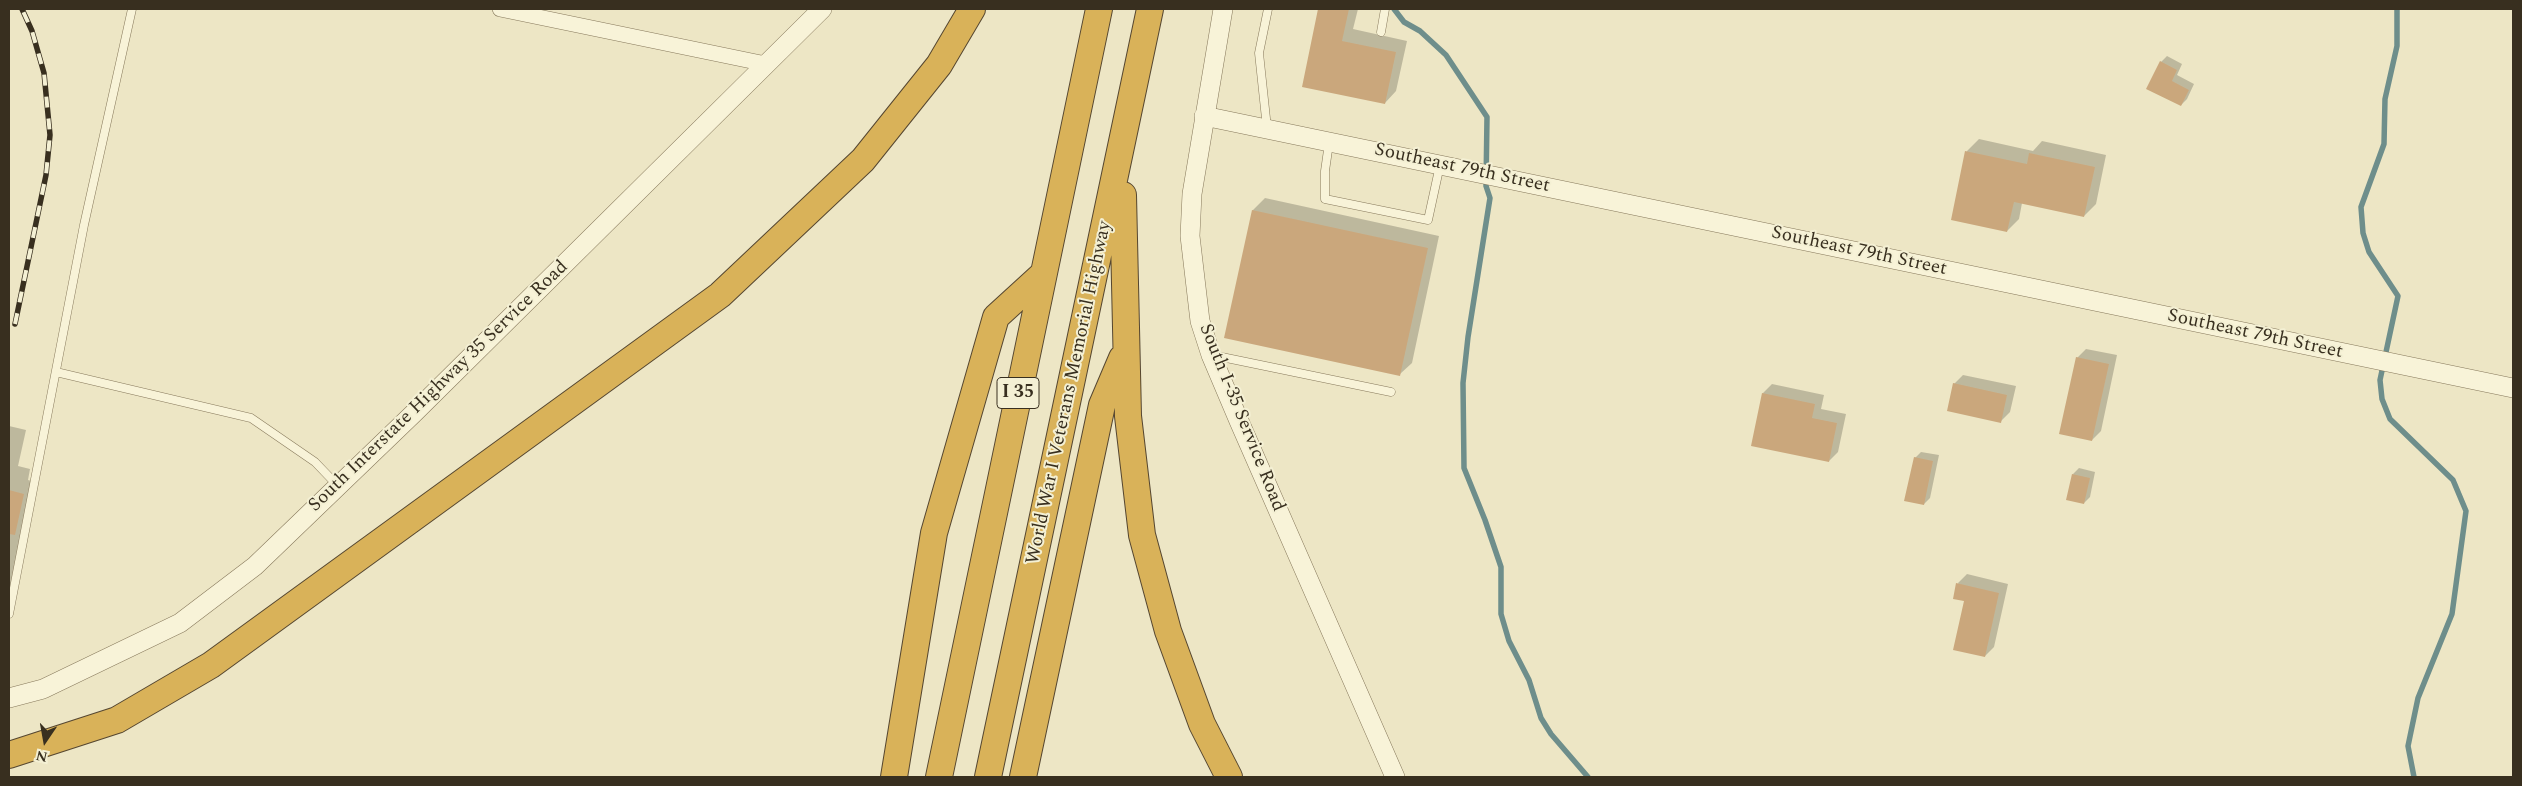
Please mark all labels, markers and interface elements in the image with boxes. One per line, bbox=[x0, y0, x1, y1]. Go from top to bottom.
street label: Southeast 79th Street bbox=[1372, 139, 1552, 199]
street label: World War I Veterans Memorial Highway bbox=[1022, 219, 1118, 567]
street label: Southeast 79th Street bbox=[1769, 222, 1949, 282]
street label: South Interstate Highway 35 Service Road bbox=[304, 256, 574, 518]
street label: Southeast 79th Street bbox=[2165, 305, 2345, 365]
street label: South I-35 Service Road bbox=[1193, 321, 1289, 515]
road number: I 35 bbox=[997, 378, 1039, 408]
north arrow bbox=[20, 716, 70, 766]
text: N bbox=[34, 745, 50, 768]

